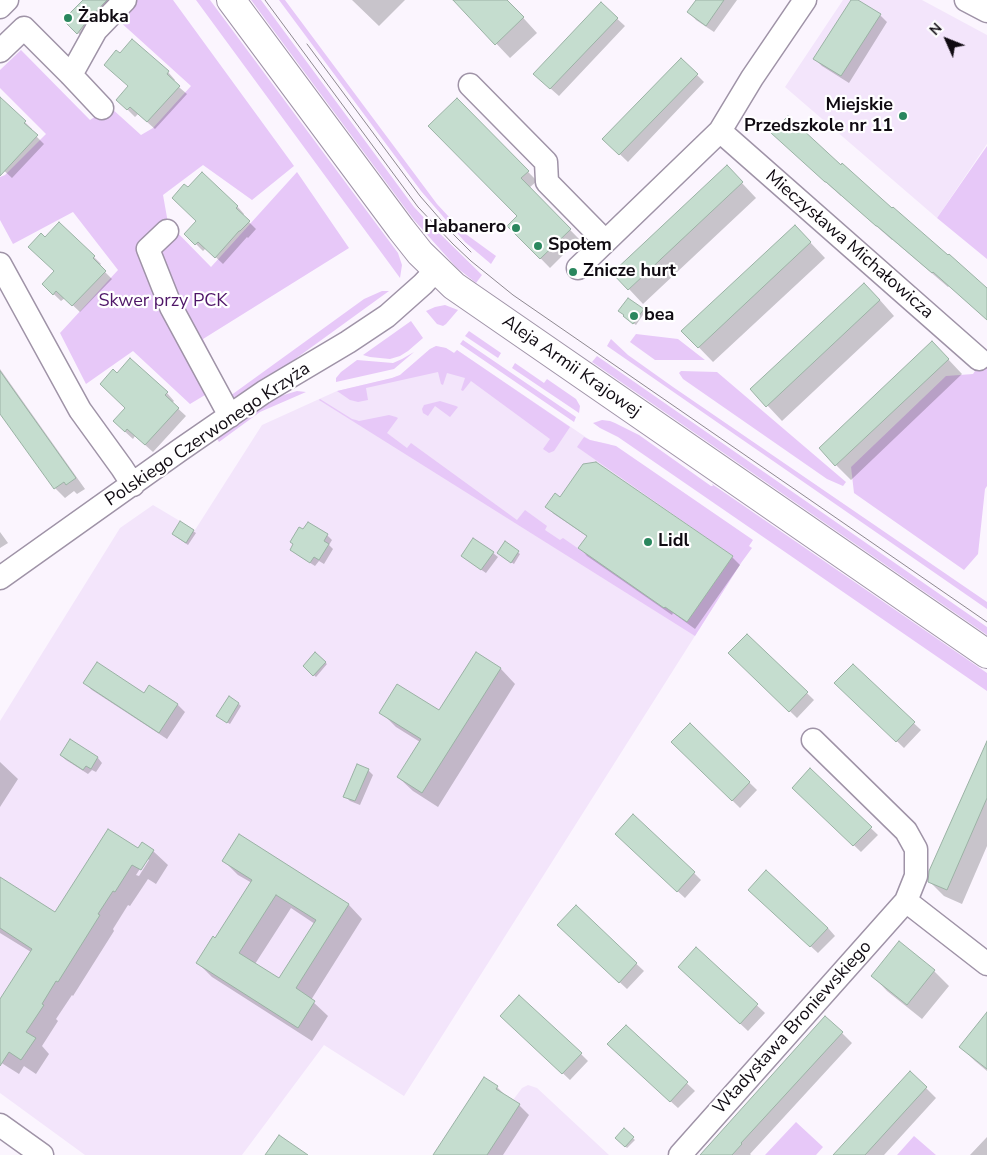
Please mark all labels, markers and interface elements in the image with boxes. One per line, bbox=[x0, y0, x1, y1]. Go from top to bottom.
place label: Żabka bbox=[78, 7, 129, 29]
marker: Żabka bbox=[62, 12, 74, 24]
north arrow bbox=[922, 15, 972, 65]
text: N bbox=[925, 19, 946, 40]
place label: Miejskie Przedszkole nr 11 bbox=[744, 95, 893, 138]
marker: Miejskie Przedszkole nr 11 bbox=[897, 110, 909, 122]
street label: Mieczysława Michałowicza bbox=[761, 166, 937, 324]
place label: Habanero bbox=[424, 217, 506, 239]
marker: Habanero bbox=[510, 222, 522, 234]
place label: Społem bbox=[548, 235, 612, 257]
marker: Społem bbox=[532, 240, 544, 252]
place label: Znicze hurt bbox=[583, 261, 676, 283]
marker: Znicze hurt bbox=[567, 266, 579, 278]
park label: Skwer przy PCK bbox=[98, 291, 228, 313]
place label: bea bbox=[644, 305, 674, 327]
marker: bea bbox=[628, 310, 640, 322]
street label: Aleja Armii Krajowej bbox=[497, 311, 645, 423]
street label: Polskiego Czerwonego Krzyża bbox=[102, 358, 314, 512]
place label: Lidl bbox=[658, 531, 689, 553]
marker: Lidl bbox=[642, 536, 654, 548]
street label: Władysława Broniewskiego bbox=[709, 937, 877, 1119]

